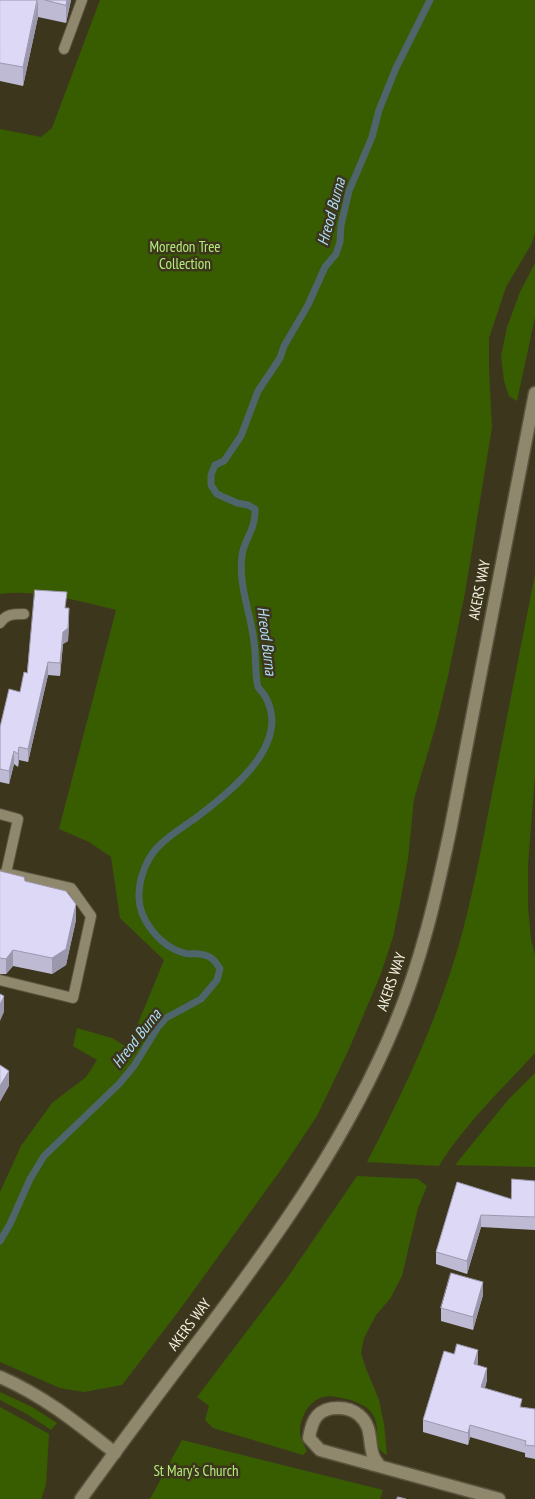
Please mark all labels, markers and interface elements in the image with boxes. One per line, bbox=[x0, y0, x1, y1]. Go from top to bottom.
water label: Hreod Burna bbox=[314, 176, 350, 248]
park label: Moredon Tree Collection bbox=[150, 239, 220, 274]
street label: AKERS WAY bbox=[465, 559, 495, 621]
water label: Hreod Burna bbox=[252, 606, 280, 676]
street label: AKERS WAY bbox=[374, 950, 410, 1014]
water label: Hreod Burna bbox=[108, 1006, 166, 1072]
street label: AKERS WAY bbox=[165, 1295, 215, 1355]
park label: St Mary's Church bbox=[153, 1463, 239, 1481]

